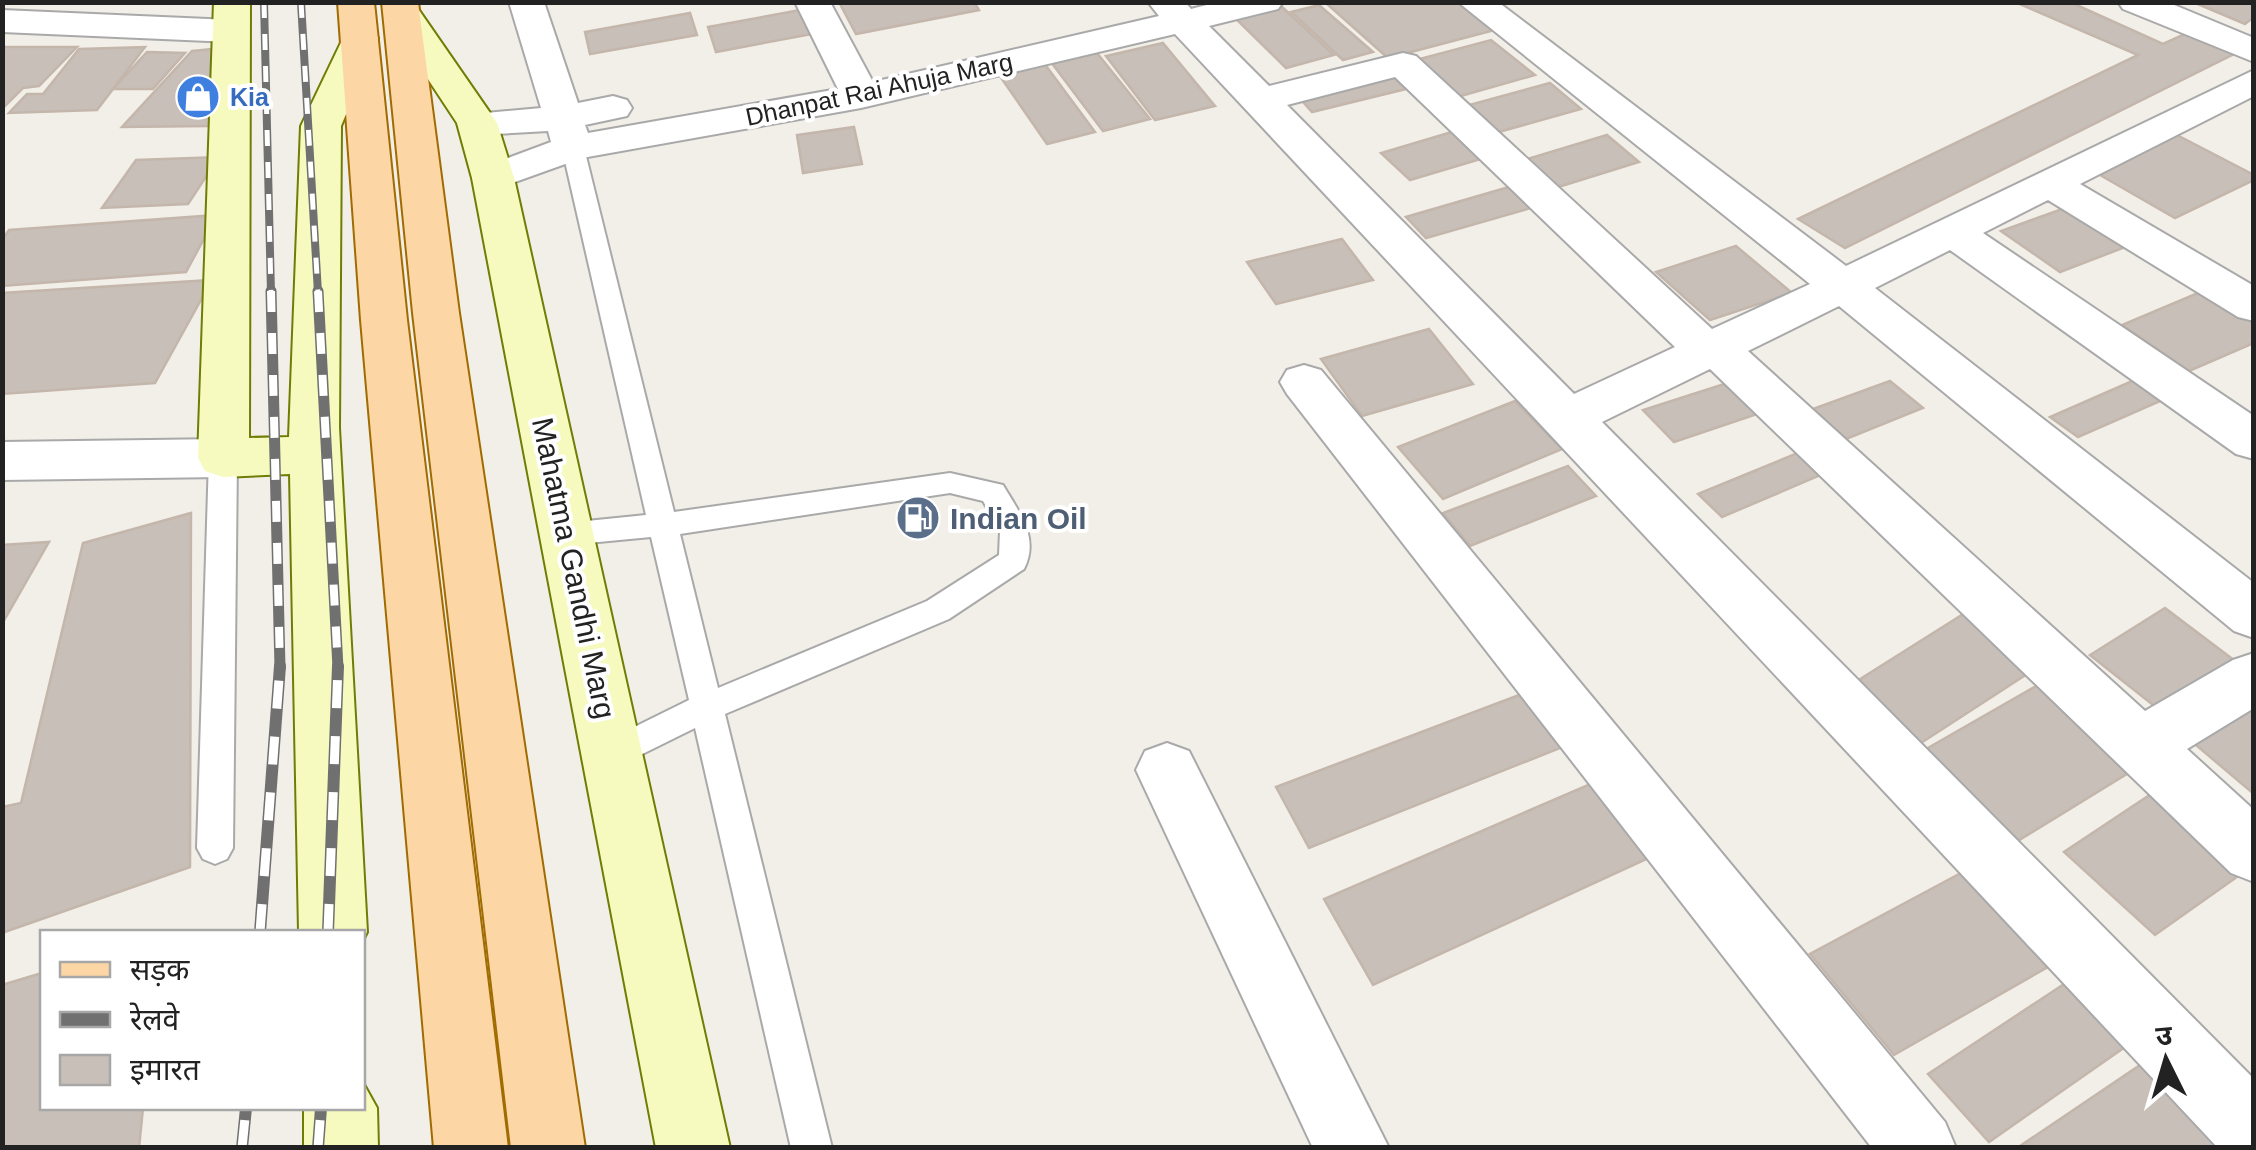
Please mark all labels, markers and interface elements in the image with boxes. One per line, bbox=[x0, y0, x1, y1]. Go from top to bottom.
street label: Dhanpat Rai Ahuja Marg bbox=[743, 47, 1015, 131]
shop icon: Kia bbox=[175, 74, 221, 120]
place label: Kia bbox=[230, 83, 270, 111]
street label: Mahatma Gandhi Marg bbox=[526, 415, 622, 721]
fuel station icon: Indian Oil bbox=[895, 495, 941, 541]
place label: Indian Oil bbox=[950, 502, 1087, 535]
legend bbox=[40, 930, 365, 1110]
text: सड़क bbox=[130, 953, 190, 987]
text: रेलवे bbox=[129, 1002, 181, 1036]
north arrow bbox=[2116, 1010, 2216, 1110]
text: उ bbox=[2154, 1019, 2174, 1052]
text: इमारत bbox=[130, 1053, 201, 1086]

